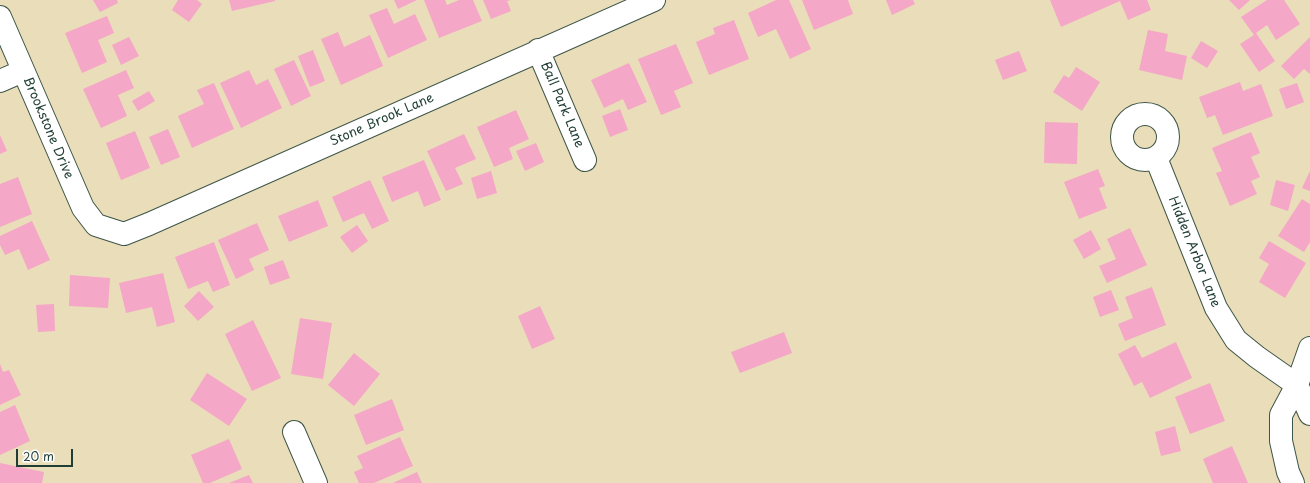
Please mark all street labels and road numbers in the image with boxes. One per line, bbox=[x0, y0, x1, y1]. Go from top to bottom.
street label: Ball Park Lane bbox=[537, 60, 587, 150]
street label: Brookstone Drive bbox=[19, 75, 77, 181]
street label: Stone Brook Lane bbox=[328, 90, 436, 150]
street label: Hidden Arbor Lane bbox=[1165, 194, 1223, 310]

